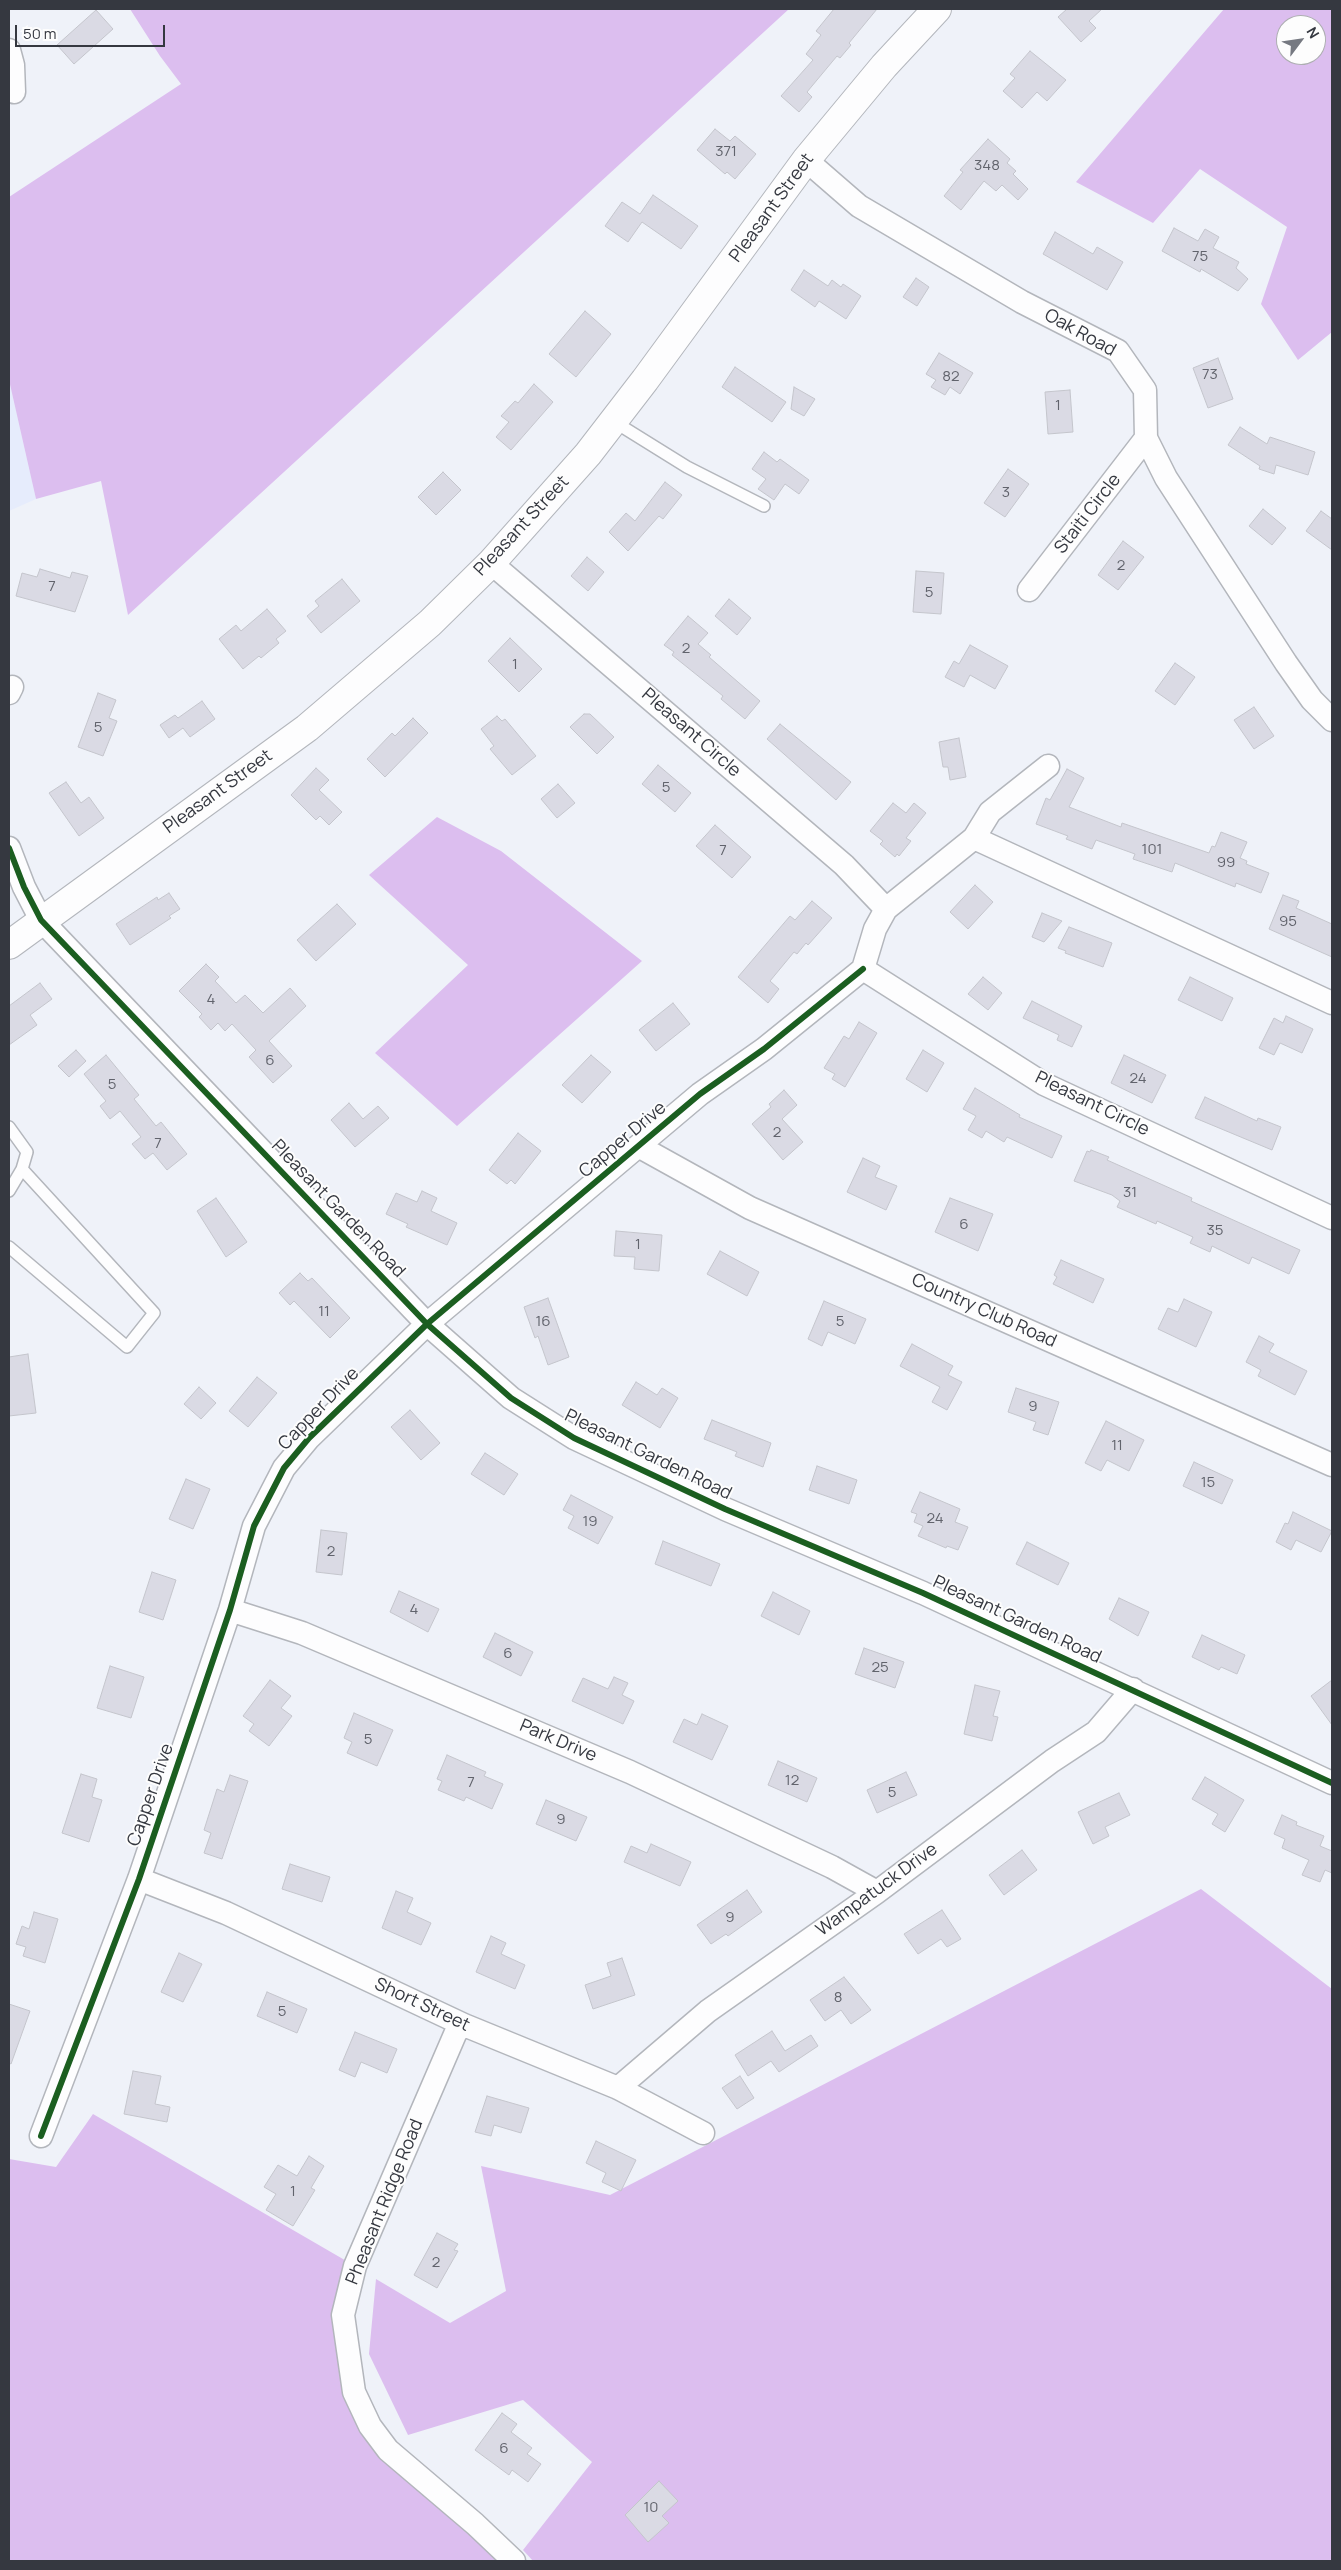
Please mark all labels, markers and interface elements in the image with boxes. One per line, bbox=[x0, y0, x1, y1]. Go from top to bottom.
scale bar bbox=[18, 15, 168, 47]
north arrow bbox=[1276, 15, 1326, 65]
text: 50 m bbox=[23, 23, 57, 44]
text: N bbox=[1303, 23, 1324, 42]
house number: 371 bbox=[715, 143, 737, 161]
street label: Pleasant Street bbox=[725, 149, 819, 267]
house number: 348 bbox=[974, 157, 1000, 175]
house number: 75 bbox=[1192, 248, 1208, 266]
street label: Oak Road bbox=[1041, 305, 1119, 361]
house number: 73 bbox=[1202, 366, 1218, 384]
house number: 82 bbox=[942, 368, 960, 386]
house number: 1 bbox=[1055, 397, 1061, 415]
street label: Staiti Circle bbox=[1050, 470, 1126, 558]
street label: Pleasant Street bbox=[470, 471, 574, 581]
house number: 3 bbox=[1002, 484, 1010, 502]
house number: 2 bbox=[1117, 557, 1125, 575]
house number: 7 bbox=[48, 578, 56, 596]
house number: 5 bbox=[925, 584, 933, 602]
house number: 2 bbox=[682, 640, 690, 658]
house number: 1 bbox=[512, 656, 518, 674]
street label: Pleasant Circle bbox=[637, 684, 745, 782]
house number: 5 bbox=[94, 719, 102, 737]
street label: Pleasant Street bbox=[159, 745, 277, 839]
house number: 5 bbox=[662, 779, 670, 797]
house number: 101 bbox=[1142, 841, 1162, 859]
house number: 7 bbox=[719, 842, 727, 860]
house number: 99 bbox=[1217, 854, 1235, 872]
house number: 95 bbox=[1279, 913, 1297, 931]
house number: 4 bbox=[207, 991, 215, 1009]
house number: 6 bbox=[265, 1052, 275, 1070]
street label: Pleasant Circle bbox=[1031, 1067, 1153, 1141]
house number: 24 bbox=[1129, 1070, 1147, 1088]
house number: 5 bbox=[108, 1076, 116, 1094]
street label: Capper Drive bbox=[575, 1097, 671, 1183]
house number: 2 bbox=[773, 1124, 781, 1142]
house number: 7 bbox=[154, 1135, 162, 1153]
street label: Pleasant Garden Road bbox=[267, 1136, 409, 1282]
house number: 31 bbox=[1123, 1184, 1137, 1202]
house number: 6 bbox=[959, 1216, 969, 1234]
house number: 35 bbox=[1207, 1222, 1223, 1240]
house number: 1 bbox=[635, 1236, 641, 1254]
street label: Country Club Road bbox=[908, 1269, 1060, 1353]
house number: 11 bbox=[318, 1303, 330, 1321]
house number: 16 bbox=[535, 1313, 551, 1331]
house number: 5 bbox=[836, 1313, 844, 1331]
street label: Capper Drive bbox=[274, 1363, 364, 1455]
house number: 9 bbox=[1028, 1398, 1038, 1416]
street label: Pleasant Garden Road bbox=[561, 1405, 735, 1505]
house number: 11 bbox=[1111, 1437, 1123, 1455]
house number: 15 bbox=[1201, 1474, 1215, 1492]
house number: 24 bbox=[926, 1510, 944, 1528]
house number: 19 bbox=[582, 1513, 598, 1531]
house number: 2 bbox=[327, 1543, 335, 1561]
street label: Pleasant Garden Road bbox=[929, 1571, 1105, 1669]
house number: 4 bbox=[410, 1601, 418, 1619]
house number: 6 bbox=[503, 1645, 513, 1663]
house number: 25 bbox=[871, 1659, 889, 1677]
street label: Park Drive bbox=[516, 1715, 600, 1767]
house number: 5 bbox=[364, 1731, 372, 1749]
street label: Capper Drive bbox=[123, 1741, 179, 1849]
house number: 12 bbox=[785, 1772, 799, 1790]
house number: 7 bbox=[467, 1774, 475, 1792]
house number: 5 bbox=[888, 1784, 896, 1802]
house number: 9 bbox=[556, 1811, 566, 1829]
street label: Wampatuck Drive bbox=[812, 1839, 942, 1941]
house number: 9 bbox=[725, 1909, 735, 1927]
street label: Short Street bbox=[371, 1974, 473, 2036]
house number: 8 bbox=[834, 1989, 842, 2007]
house number: 5 bbox=[278, 2003, 286, 2021]
street label: Pheasant Ridge Road bbox=[342, 2116, 428, 2288]
house number: 1 bbox=[290, 2183, 296, 2201]
house number: 2 bbox=[432, 2254, 440, 2272]
house number: 6 bbox=[499, 2440, 509, 2458]
house number: 10 bbox=[644, 2499, 658, 2517]

